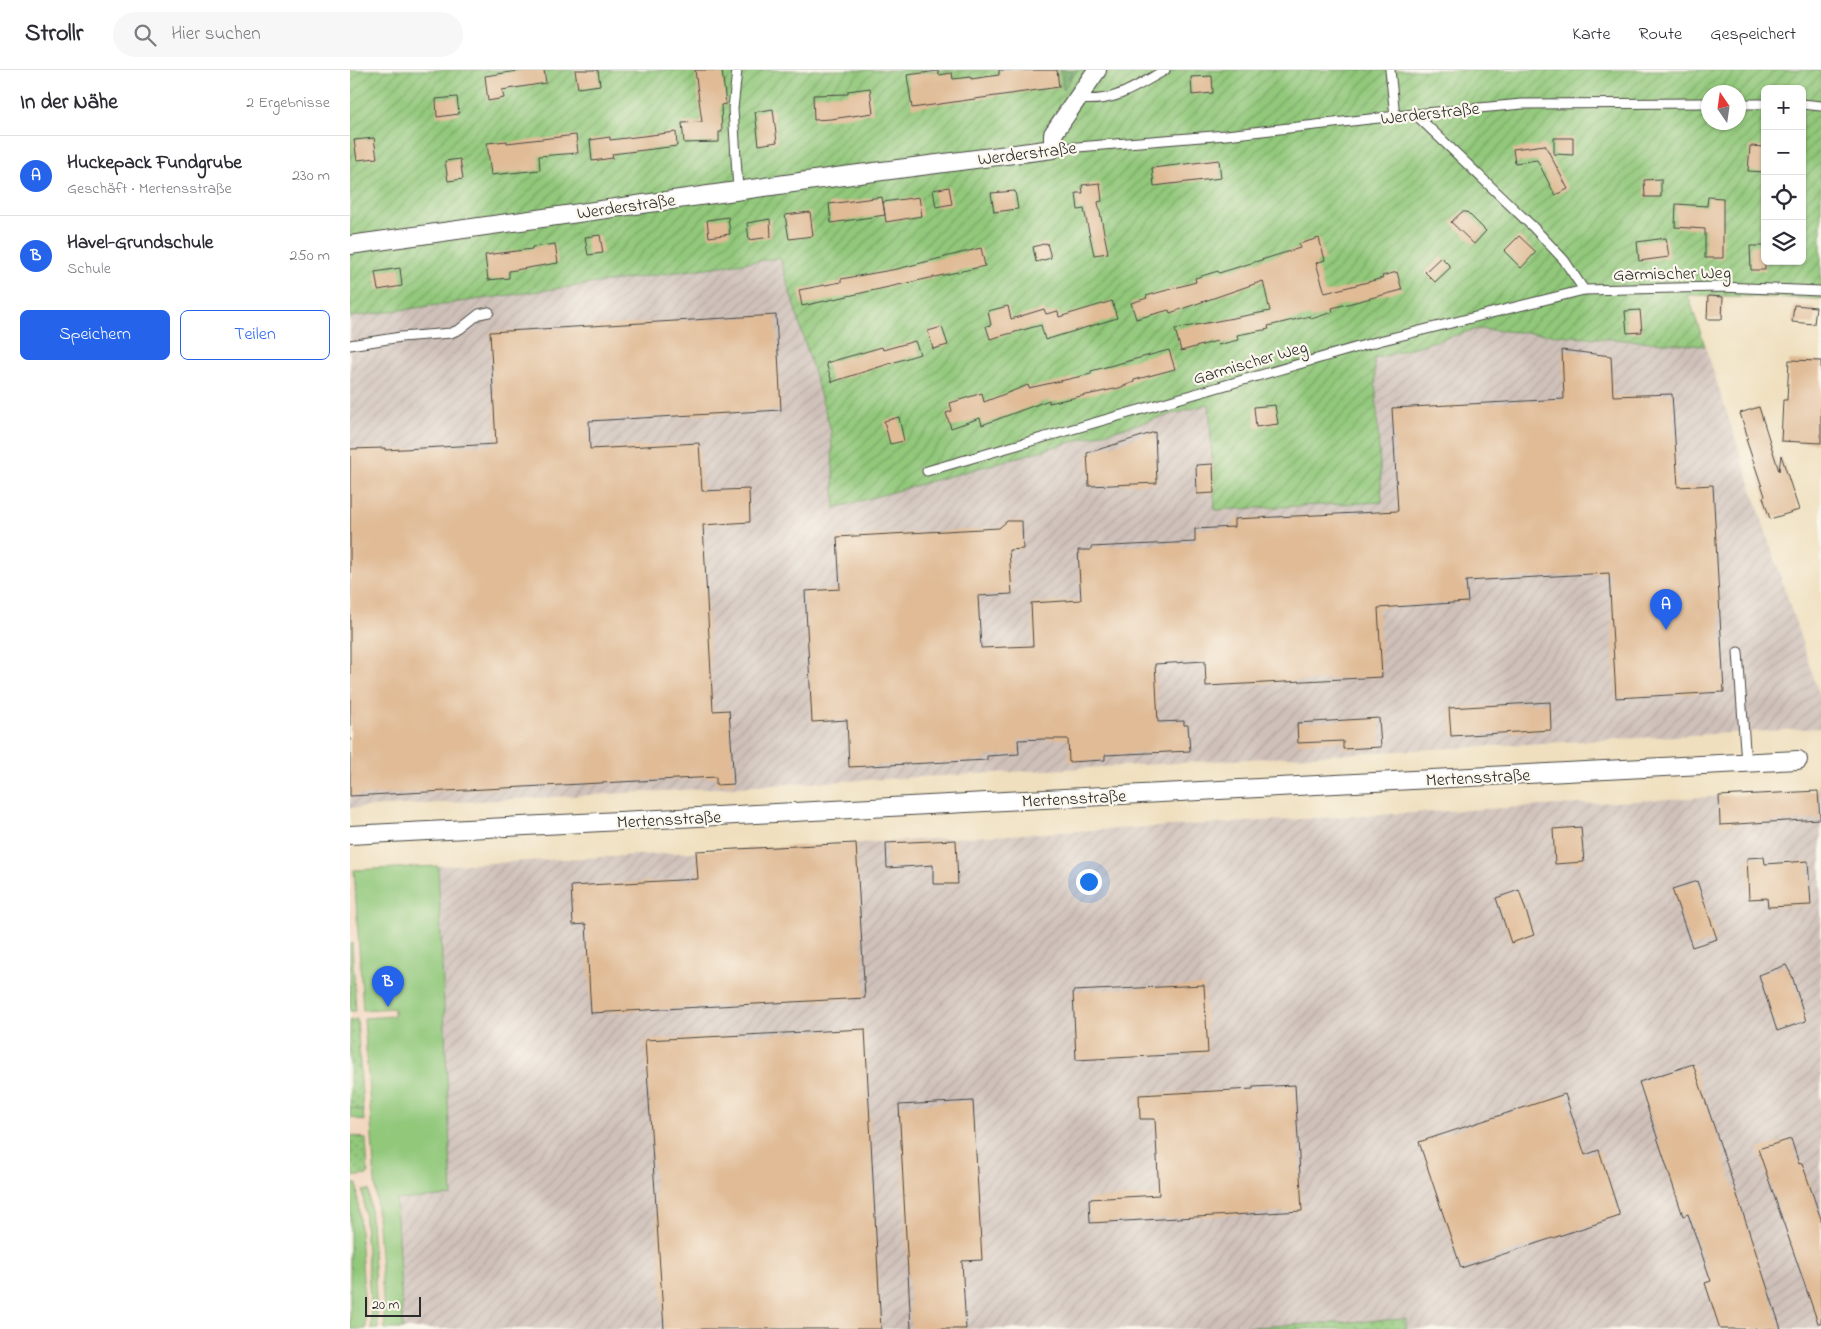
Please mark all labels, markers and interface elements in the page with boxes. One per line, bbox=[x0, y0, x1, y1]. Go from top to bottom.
search box bbox=[113, 12, 463, 57]
text: Strollr bbox=[25, 17, 83, 52]
icon: search bbox=[131, 21, 159, 49]
text: Hier suchen bbox=[171, 21, 261, 48]
text: Karte bbox=[1572, 22, 1610, 48]
text: Route bbox=[1638, 22, 1682, 48]
text: Gespeichert bbox=[1710, 22, 1796, 48]
north arrow bbox=[1701, 85, 1746, 130]
map controls bbox=[1761, 85, 1806, 265]
button: + bbox=[1761, 85, 1806, 130]
text: In der Nähe bbox=[20, 88, 118, 118]
text: 2 Ergebnisse bbox=[246, 91, 330, 115]
street label: Werderstraße bbox=[1379, 97, 1482, 133]
button: − bbox=[1761, 130, 1806, 175]
street label: Werderstraße bbox=[976, 136, 1079, 174]
text: Huckepack Fundgrube bbox=[67, 150, 242, 177]
text: A bbox=[31, 164, 41, 188]
text: 230 m bbox=[292, 164, 330, 188]
button: locate bbox=[1761, 175, 1806, 220]
text: Geschäft · Mertensstraße bbox=[67, 177, 232, 201]
street label: Werderstraße bbox=[575, 188, 678, 228]
button: layers bbox=[1761, 220, 1806, 265]
text: Havel-Grundschule bbox=[67, 230, 213, 257]
text: B bbox=[31, 244, 41, 268]
text: 250 m bbox=[290, 244, 330, 268]
text: Schule bbox=[67, 257, 111, 281]
street label: Garmischer Weg bbox=[1613, 261, 1731, 290]
button: Speichern bbox=[20, 310, 170, 360]
button: Teilen bbox=[180, 310, 330, 360]
street label: Garmischer Weg bbox=[1190, 335, 1311, 394]
pin: A bbox=[1650, 589, 1682, 630]
street label: Mertensstraße bbox=[1425, 763, 1532, 795]
street label: Mertensstraße bbox=[1021, 784, 1128, 816]
street label: Mertensstraße bbox=[616, 805, 723, 837]
your location bbox=[1076, 869, 1102, 895]
pin: B bbox=[372, 966, 404, 1007]
scale bar bbox=[365, 1294, 421, 1317]
text: 20 m bbox=[372, 1295, 399, 1316]

